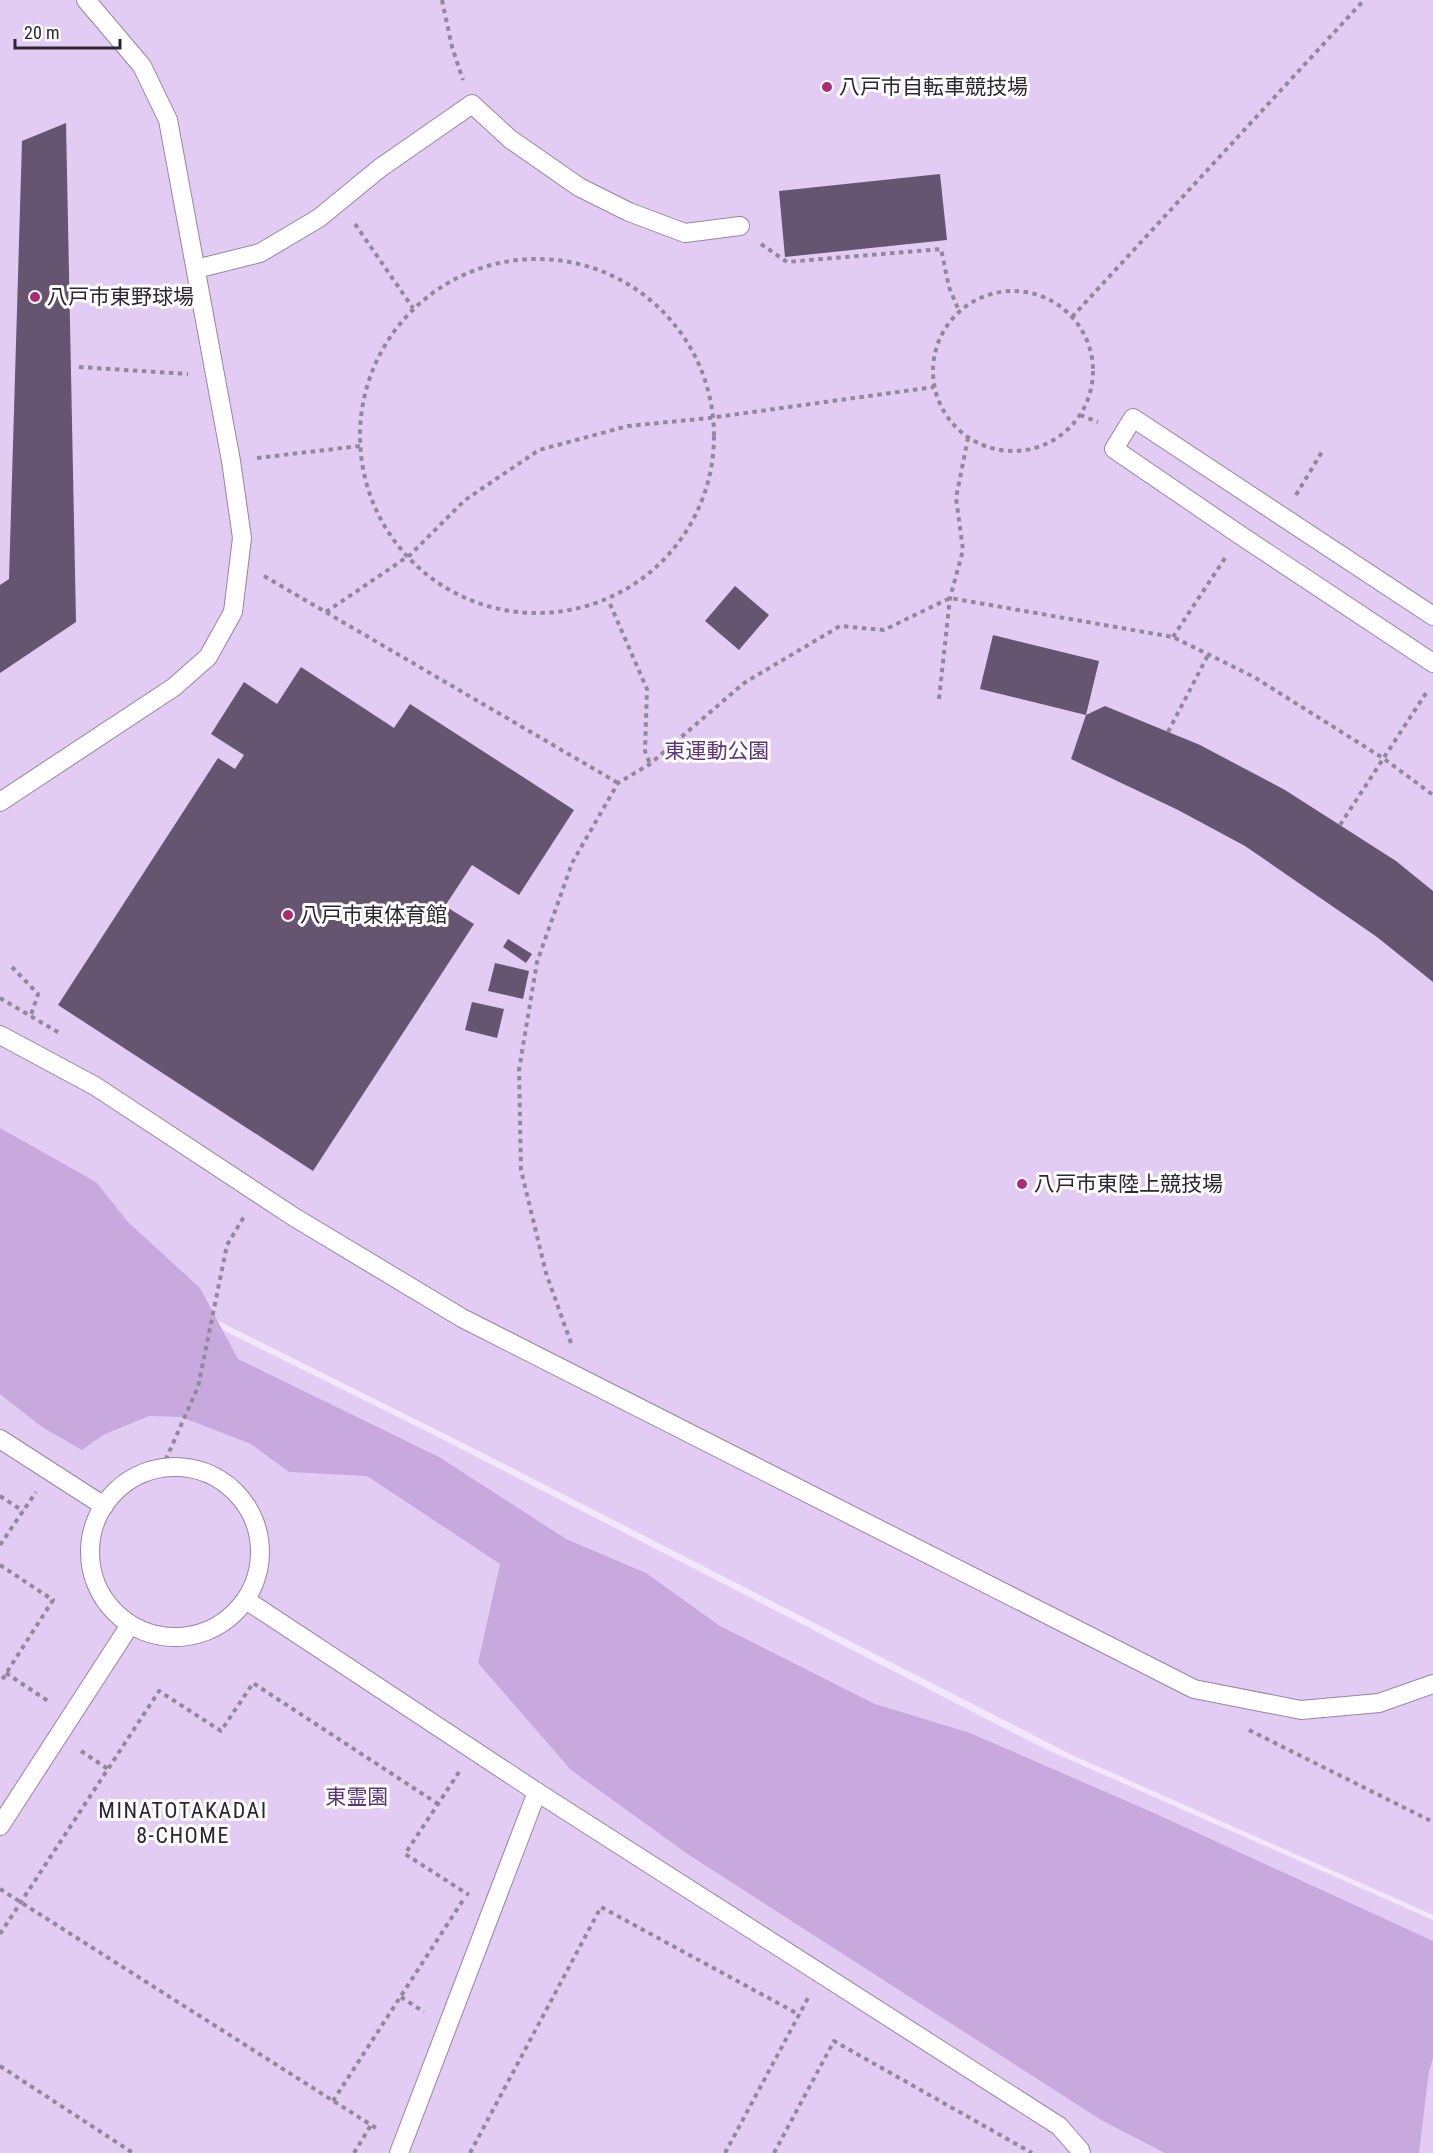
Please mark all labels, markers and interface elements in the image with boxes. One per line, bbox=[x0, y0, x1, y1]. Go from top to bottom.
scale bar bbox=[15, 12, 120, 50]
text: 20 m bbox=[24, 22, 59, 43]
place label: 八戸市自転車競技場 bbox=[839, 75, 1028, 99]
marker: 八戸市自転車競技場 bbox=[820, 80, 834, 94]
place label: 八戸市東野球場 bbox=[47, 285, 194, 309]
marker: 八戸市東野球場 bbox=[28, 290, 42, 304]
park label: 東運動公園 bbox=[665, 739, 770, 763]
place label: 八戸市東体育館 bbox=[300, 903, 447, 927]
marker: 八戸市東体育館 bbox=[281, 908, 295, 922]
place label: 八戸市東陸上競技場 bbox=[1034, 1172, 1223, 1196]
marker: 八戸市東陸上競技場 bbox=[1015, 1177, 1029, 1191]
park label: 東霊園 bbox=[326, 1785, 389, 1809]
district label: MINATOTAKADAI 8-CHOME bbox=[98, 1798, 268, 1848]

